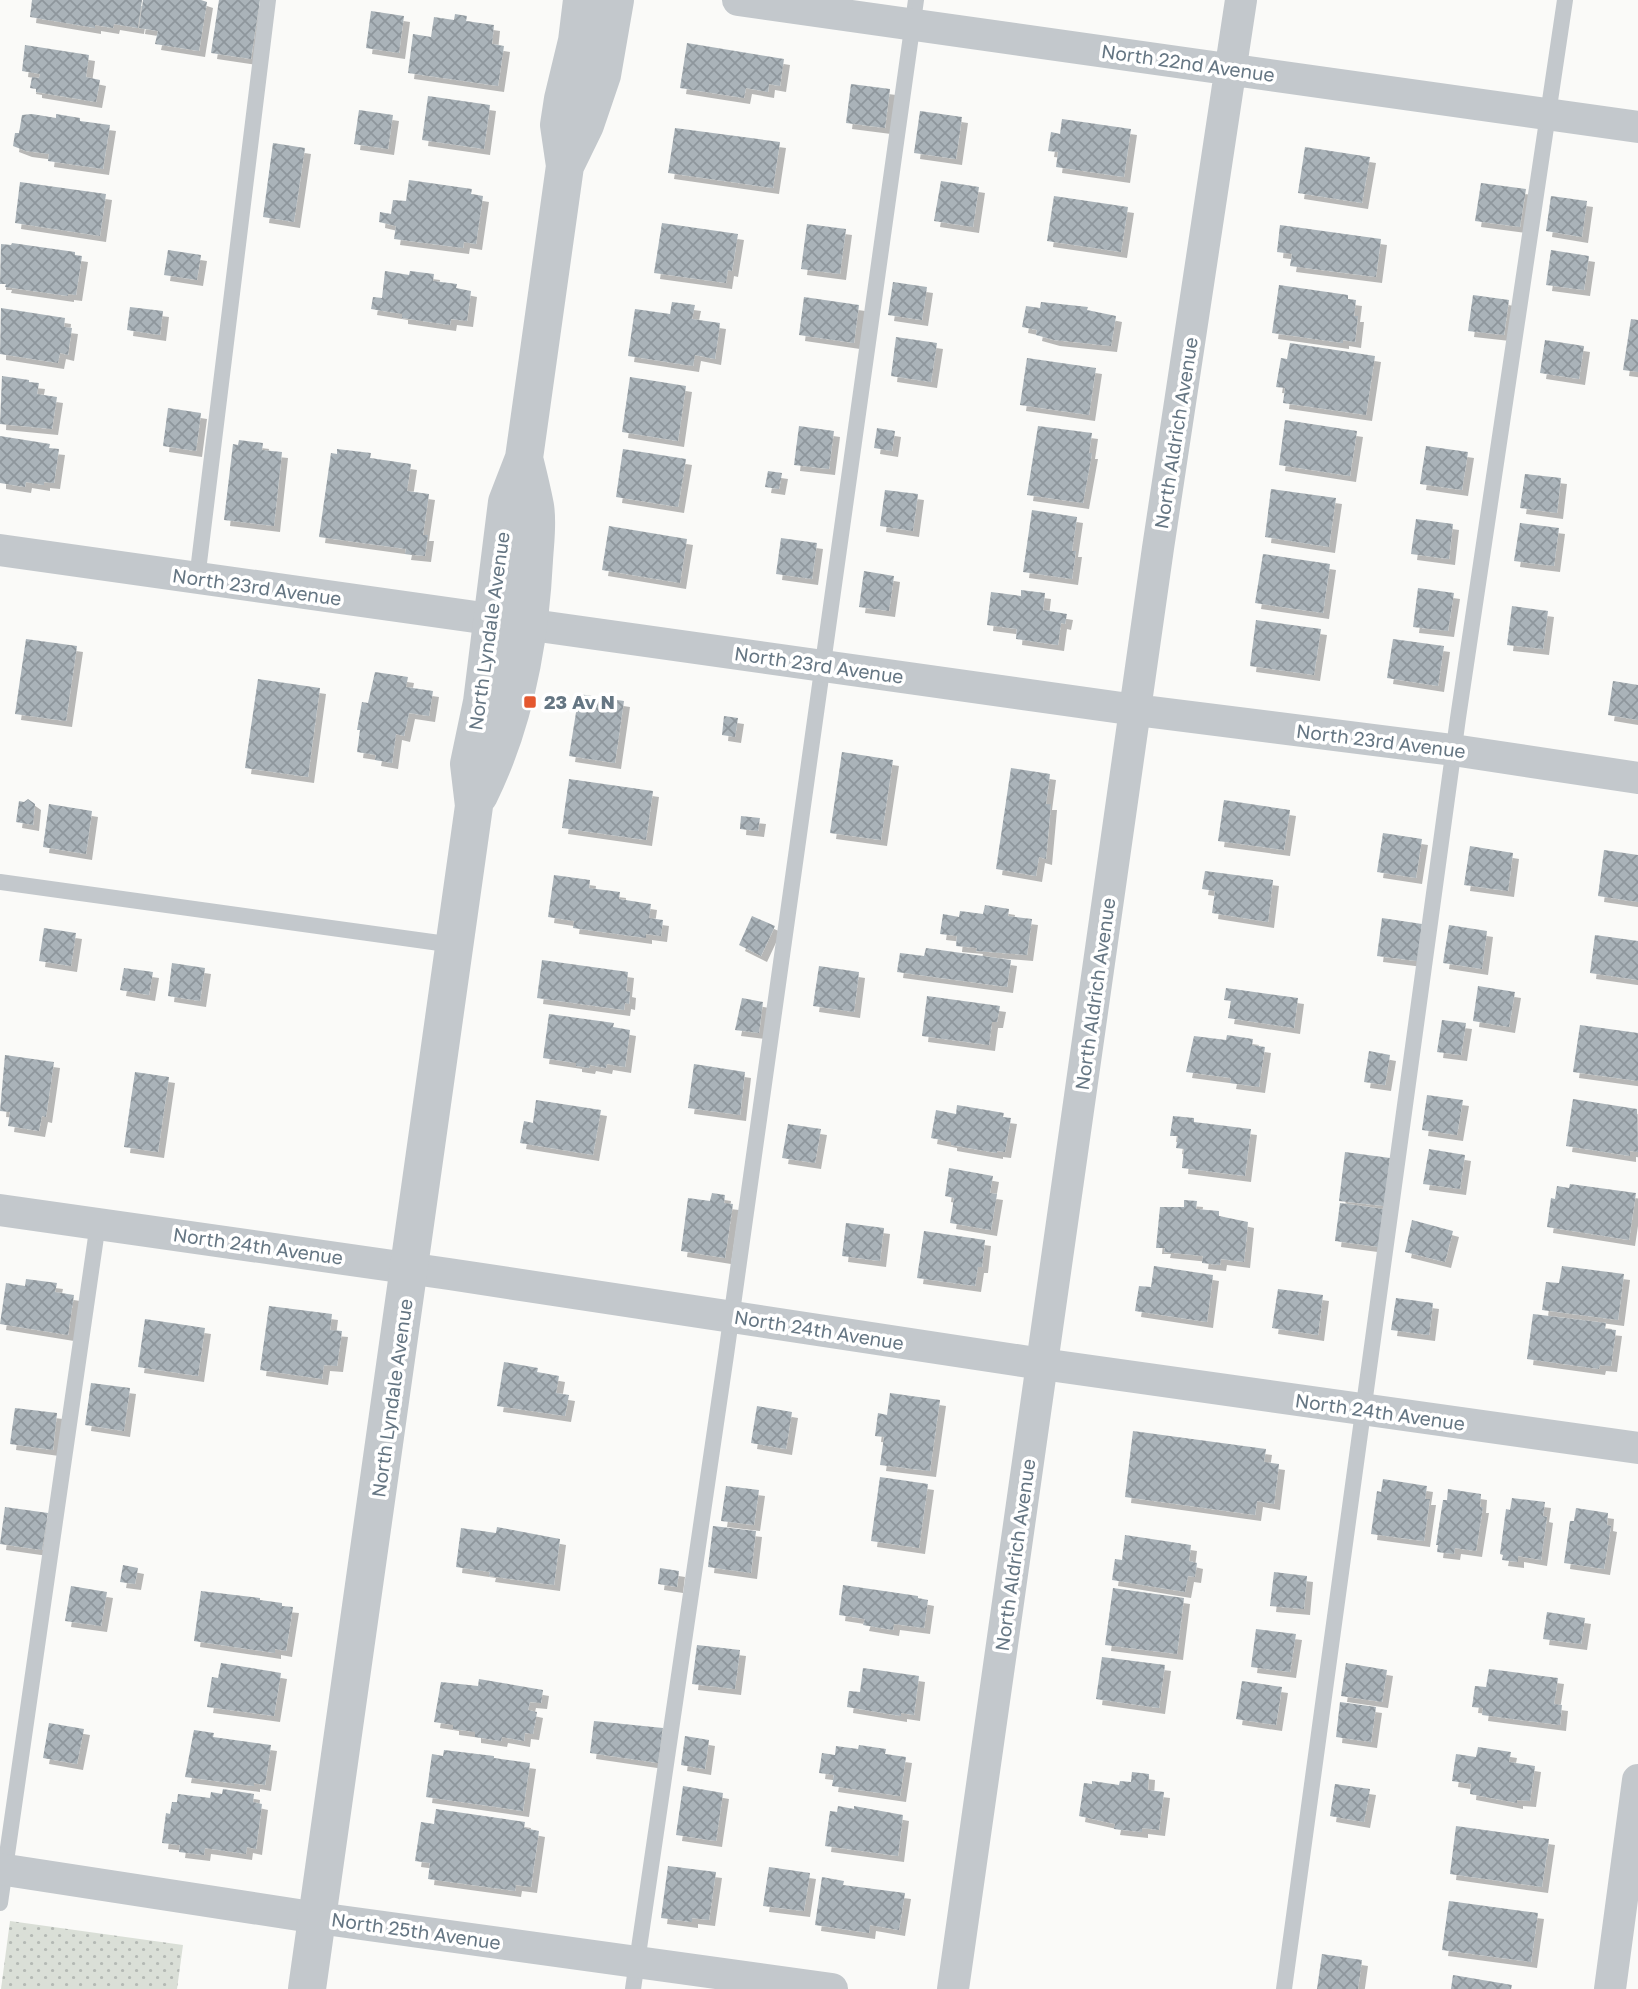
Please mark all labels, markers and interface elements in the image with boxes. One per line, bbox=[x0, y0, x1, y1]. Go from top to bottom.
street label: North 22nd Avenue bbox=[1100, 39, 1276, 86]
street label: North Aldrich Avenue bbox=[1149, 335, 1202, 531]
street label: North Lyndale Avenue bbox=[463, 530, 514, 732]
street label: North 23rd Avenue bbox=[171, 563, 343, 610]
street label: North 23rd Avenue bbox=[733, 641, 905, 688]
place label: 23 Av N bbox=[544, 690, 615, 713]
marker: 23 Av N bbox=[522, 694, 538, 710]
street label: North 23rd Avenue bbox=[1295, 719, 1467, 762]
street label: North Aldrich Avenue bbox=[1070, 896, 1119, 1092]
street label: North 24th Avenue bbox=[172, 1222, 345, 1269]
street label: North Lyndale Avenue bbox=[366, 1297, 417, 1499]
street label: North 24th Avenue bbox=[733, 1305, 906, 1354]
street label: North 24th Avenue bbox=[1294, 1388, 1467, 1435]
street label: North Aldrich Avenue bbox=[990, 1457, 1039, 1653]
street label: North 25th Avenue bbox=[330, 1907, 502, 1954]

